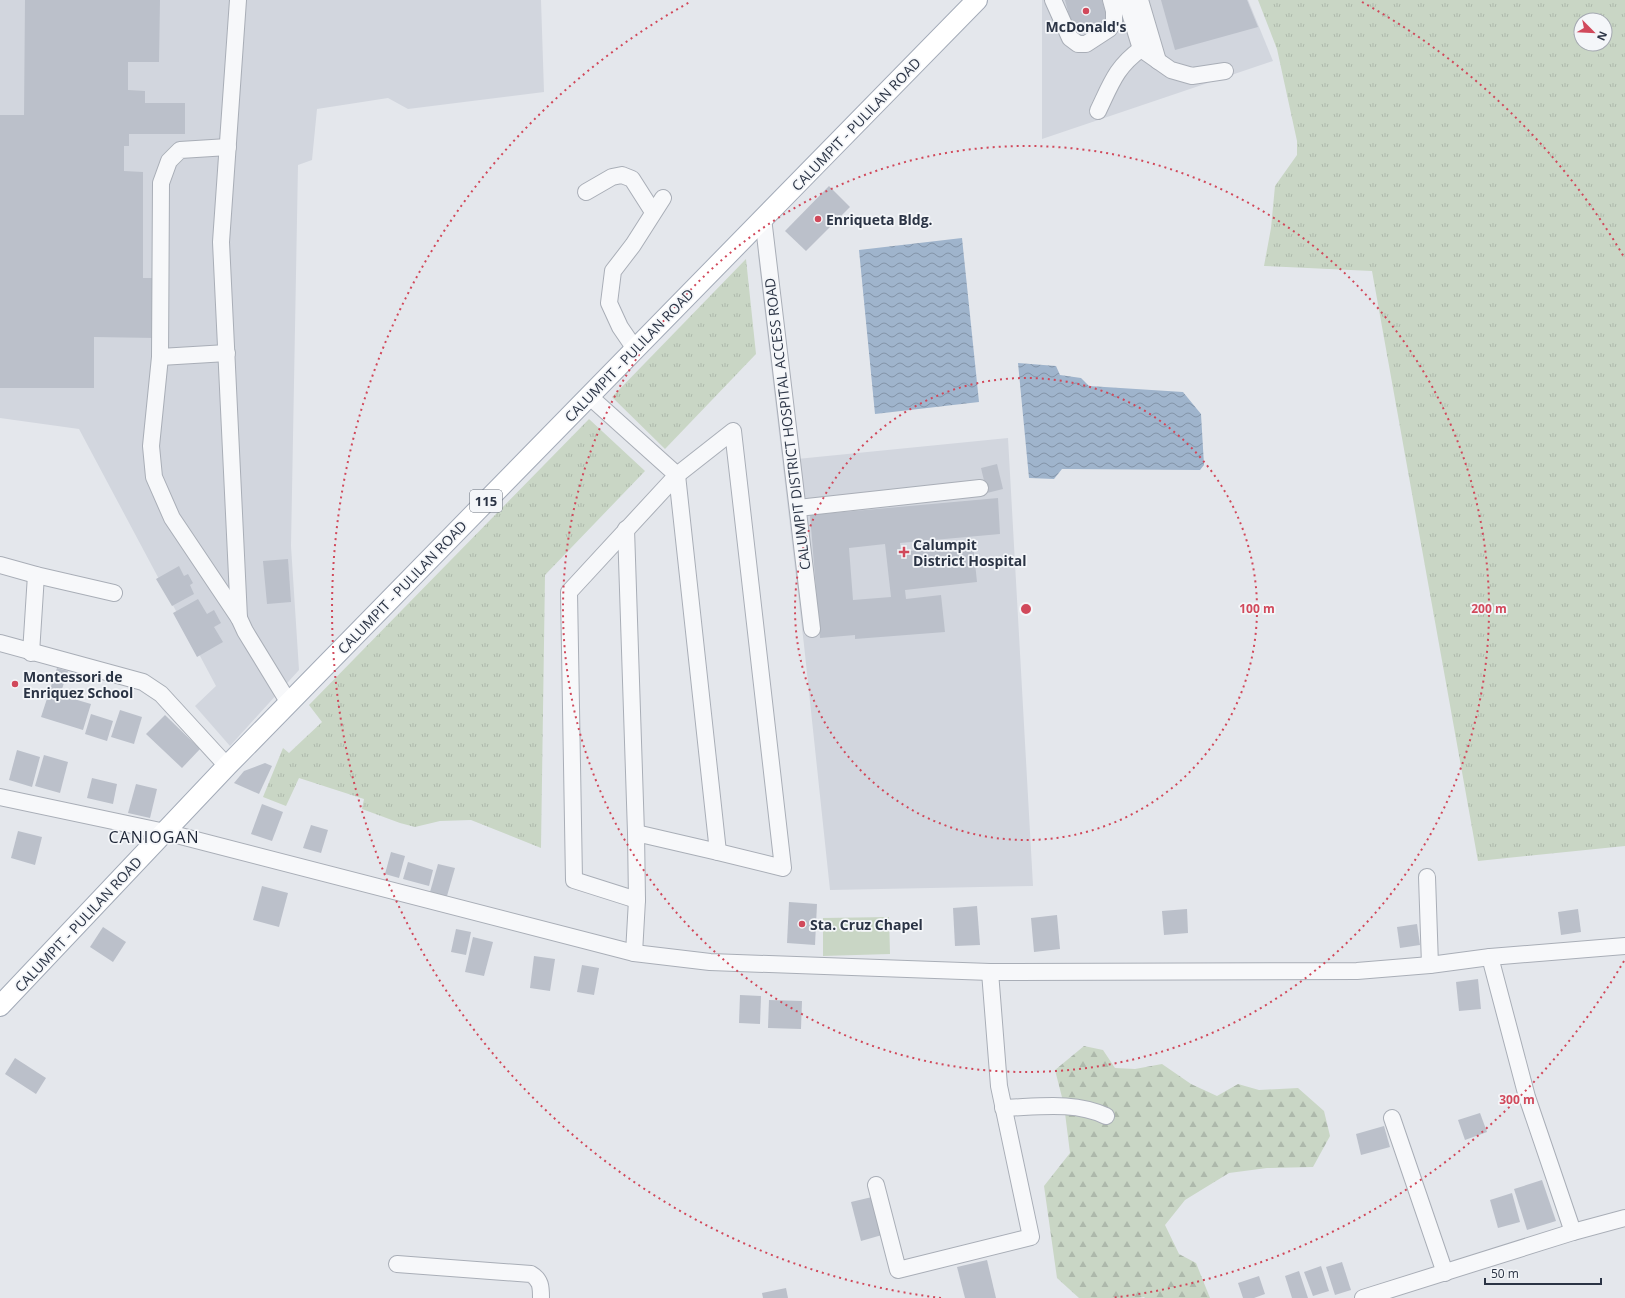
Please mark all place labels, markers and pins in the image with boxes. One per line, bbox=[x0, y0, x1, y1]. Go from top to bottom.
marker: McDonald's bbox=[1081, 6, 1091, 16]
place label: McDonald's bbox=[1046, 17, 1126, 36]
place label: Enriqueta Bldg. bbox=[826, 210, 933, 229]
marker: Enriqueta Bldg. bbox=[813, 214, 823, 224]
place label: Calumpit District Hospital bbox=[913, 535, 1027, 570]
marker: Calumpit District Hospital bbox=[898, 546, 910, 558]
centre of rings bbox=[1019, 602, 1033, 616]
place label: Montessori de Enriquez School bbox=[23, 667, 133, 702]
marker: Montessori de Enriquez School bbox=[10, 679, 20, 689]
place label: Sta. Cruz Chapel bbox=[810, 915, 923, 934]
marker: Sta. Cruz Chapel bbox=[797, 919, 807, 929]

